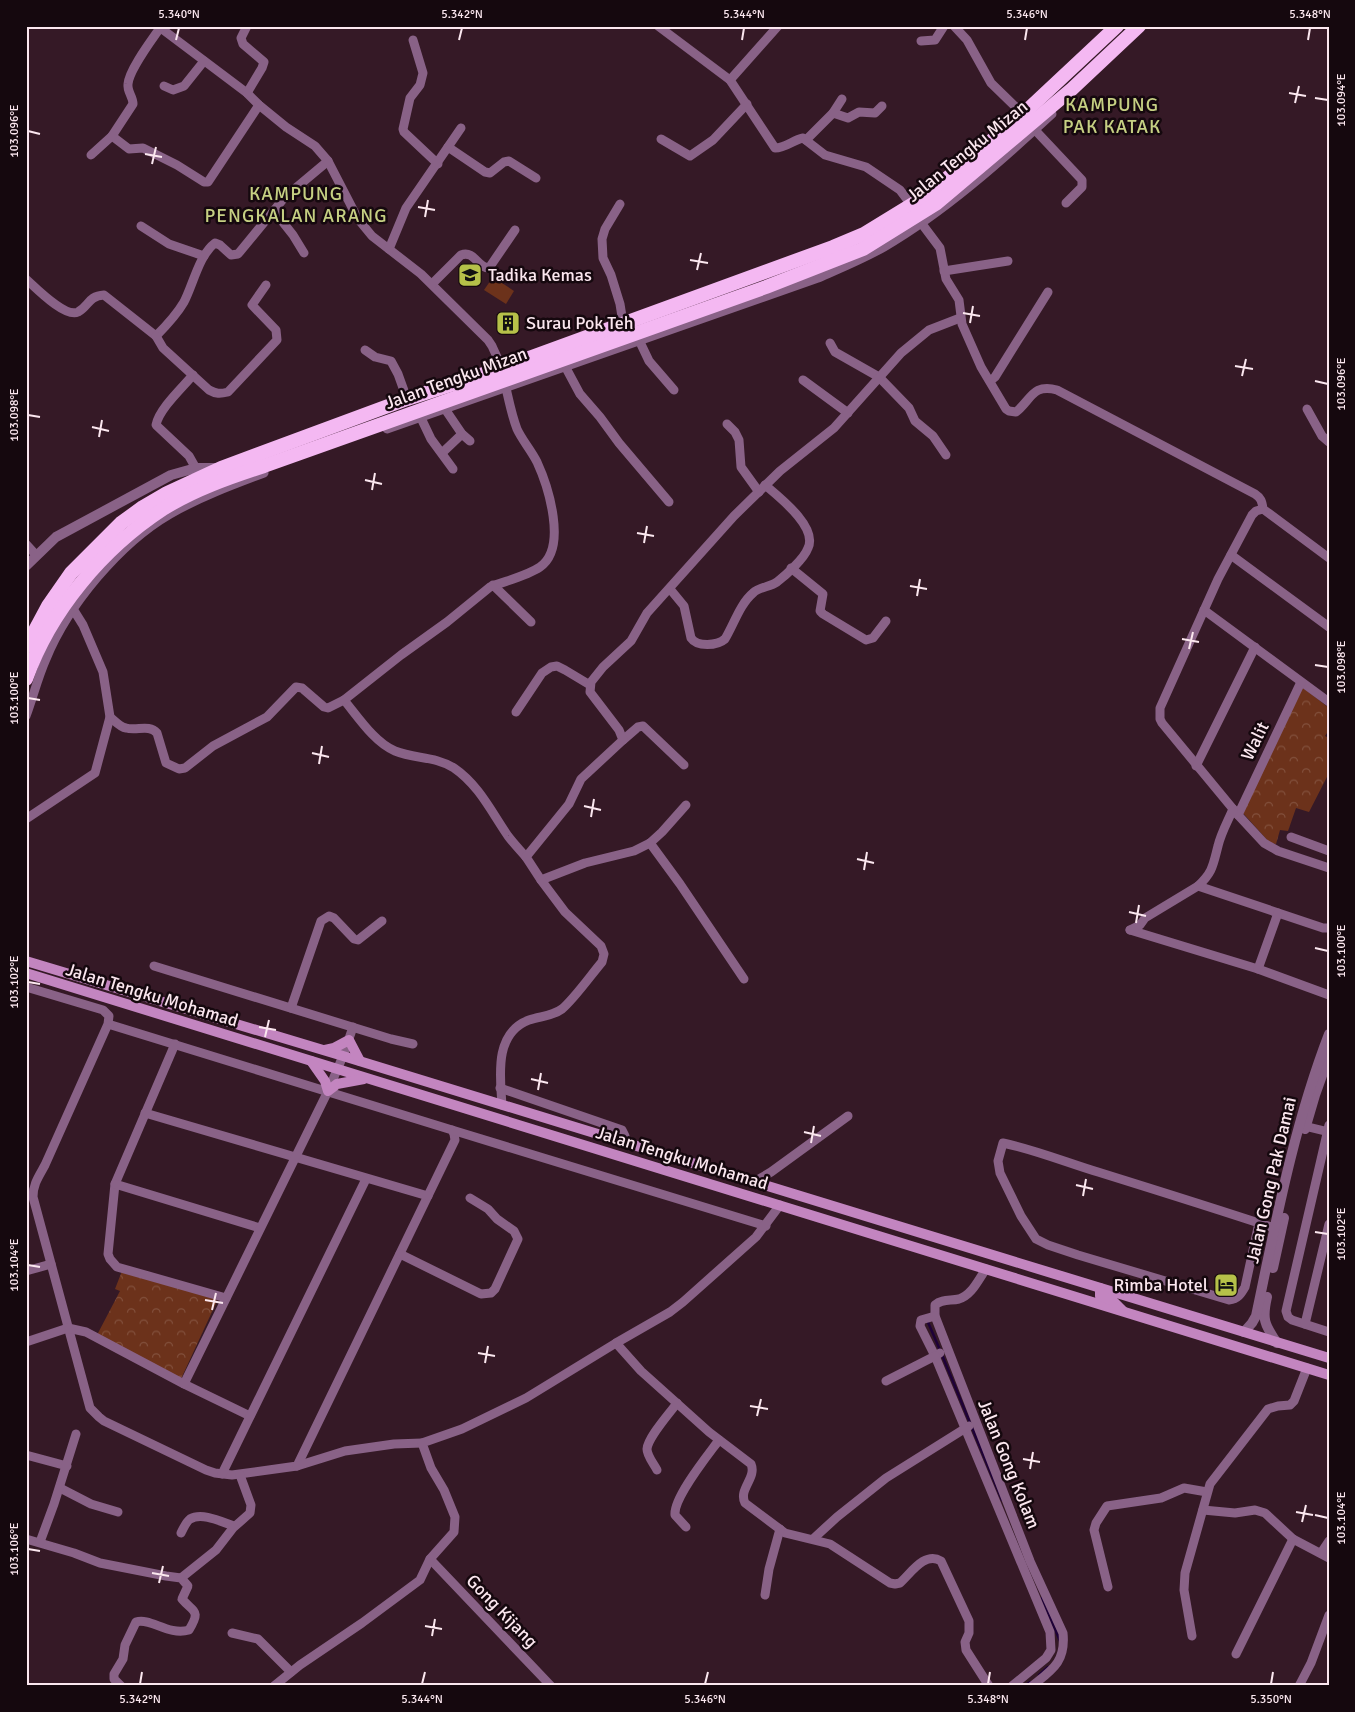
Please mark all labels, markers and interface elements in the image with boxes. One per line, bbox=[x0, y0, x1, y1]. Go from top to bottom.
text: 5.340°N bbox=[158, 7, 200, 22]
text: 5.342°N bbox=[441, 7, 483, 22]
text: 5.344°N bbox=[723, 7, 765, 22]
text: 5.346°N bbox=[1006, 7, 1048, 22]
text: 5.348°N bbox=[1289, 7, 1331, 22]
text: 103.094°E bbox=[1334, 73, 1349, 127]
district label: KAMPUNG PAK KATAK bbox=[1063, 93, 1161, 139]
street label: Jalan Tengku Mizan bbox=[902, 95, 1032, 207]
text: 103.096°E bbox=[7, 104, 22, 158]
district label: KAMPUNG PENGKALAN ARANG bbox=[205, 182, 387, 228]
school or university icon: Tadika Kemas bbox=[457, 262, 483, 288]
place label: Tadika Kemas bbox=[488, 264, 592, 286]
building icon: Surau Pok Teh bbox=[495, 310, 521, 336]
place label: Surau Pok Teh bbox=[526, 312, 634, 334]
street label: Jalan Tengku Mizan bbox=[382, 342, 530, 414]
text: 103.096°E bbox=[1334, 357, 1349, 411]
text: 103.098°E bbox=[7, 388, 22, 442]
text: 103.098°E bbox=[1334, 640, 1349, 694]
text: 103.100°E bbox=[7, 671, 22, 725]
street label: Walit bbox=[1236, 718, 1274, 764]
text: 103.100°E bbox=[1334, 924, 1349, 978]
text: 103.102°E bbox=[7, 955, 22, 1009]
street label: Jalan Tengku Mohamad bbox=[63, 958, 241, 1032]
street label: Jalan Gong Pak Damai bbox=[1241, 1095, 1301, 1265]
street label: Jalan Tengku Mohamad bbox=[593, 1121, 771, 1195]
text: 103.102°E bbox=[1334, 1207, 1349, 1261]
text: 103.104°E bbox=[7, 1238, 22, 1292]
hotel icon: Rimba Hotel bbox=[1213, 1272, 1239, 1298]
place label: Rimba Hotel bbox=[1114, 1274, 1208, 1296]
street label: Jalan Gong Kolam bbox=[973, 1396, 1045, 1532]
text: 103.104°E bbox=[1334, 1491, 1349, 1545]
text: 103.106°E bbox=[7, 1522, 22, 1576]
street label: Gong Kijang bbox=[462, 1570, 542, 1652]
text: 5.342°N bbox=[119, 1692, 161, 1707]
text: 5.344°N bbox=[401, 1692, 443, 1707]
text: 5.346°N bbox=[684, 1692, 726, 1707]
text: 5.348°N bbox=[967, 1692, 1009, 1707]
text: 5.350°N bbox=[1250, 1692, 1292, 1707]

